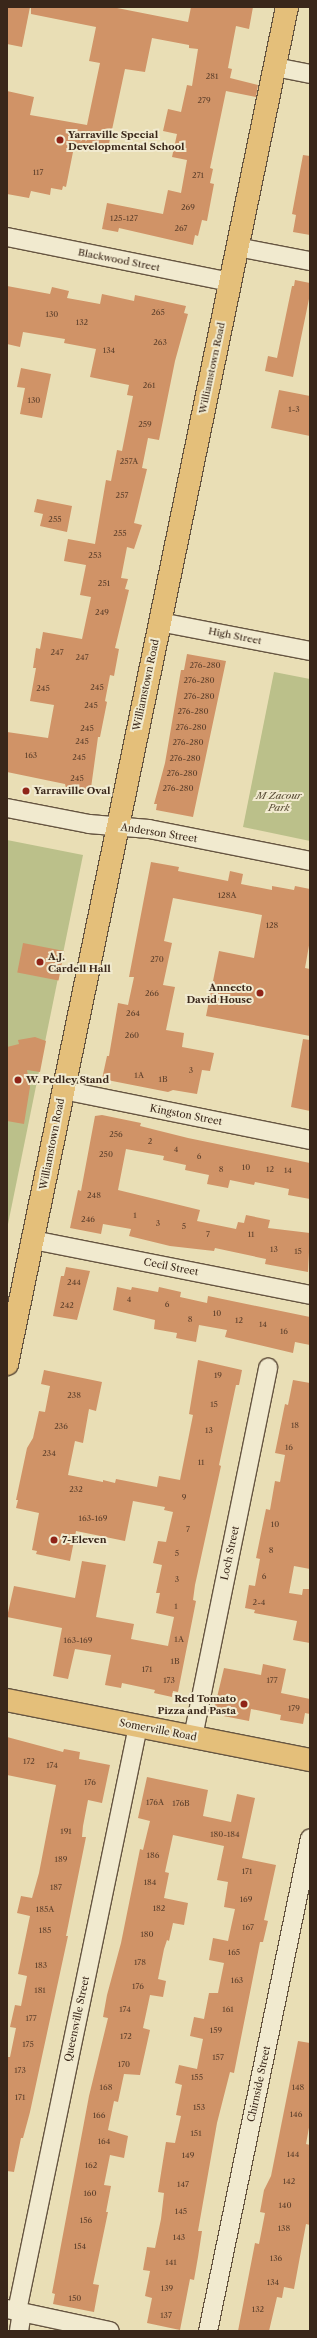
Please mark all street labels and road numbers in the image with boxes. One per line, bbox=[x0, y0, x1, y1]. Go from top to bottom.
street label: Blackwood Street bbox=[77, 246, 161, 274]
street label: Williamstown Road bbox=[196, 321, 228, 415]
street label: High Street bbox=[207, 625, 263, 647]
street label: Williamstown Road bbox=[130, 638, 162, 732]
street label: Anderson Street bbox=[120, 821, 198, 845]
street label: Williamstown Road bbox=[37, 1097, 67, 1191]
street label: Kingston Street bbox=[149, 1102, 223, 1128]
street label: Cecil Street bbox=[143, 1256, 199, 1278]
street label: Loch Street bbox=[218, 1525, 242, 1581]
street label: Somerville Road bbox=[118, 1717, 198, 1743]
street label: Queensville Street bbox=[62, 1975, 92, 2063]
street label: Chirnside Street bbox=[245, 2045, 273, 2123]

